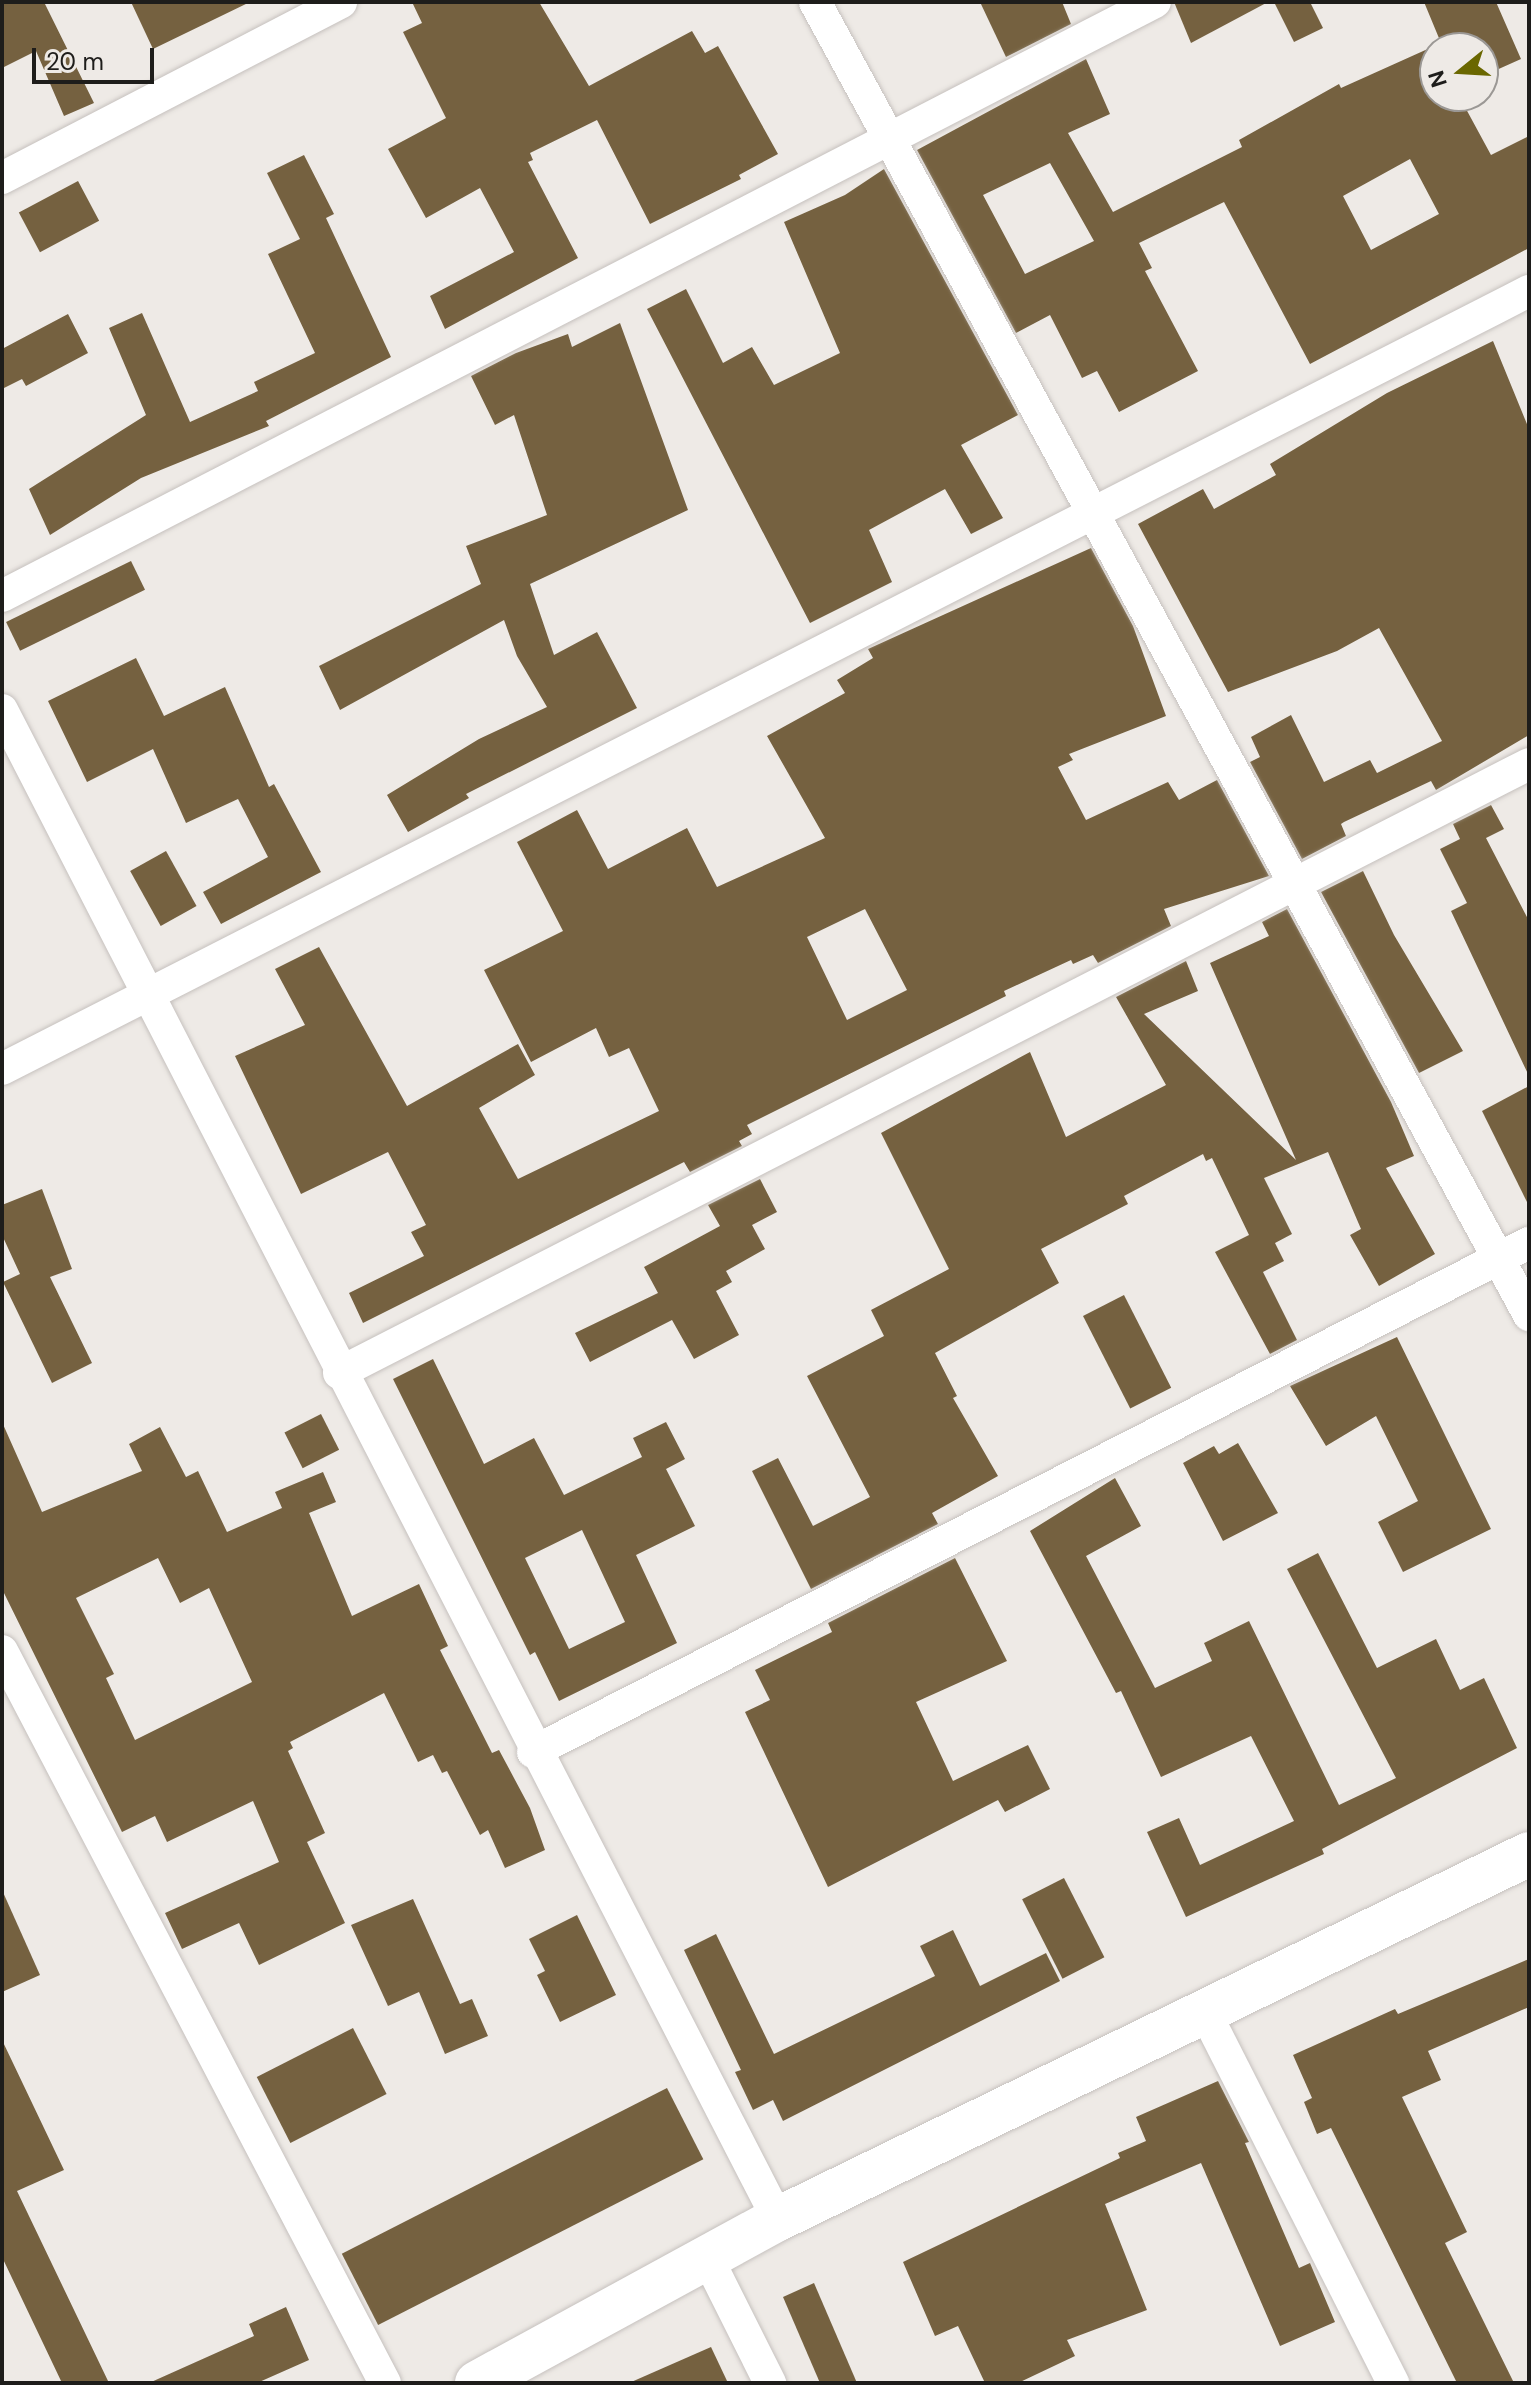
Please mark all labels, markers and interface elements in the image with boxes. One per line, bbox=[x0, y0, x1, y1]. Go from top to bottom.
scale bar bbox=[36, 32, 158, 82]
north arrow bbox=[1419, 32, 1499, 112]
text: 20 m bbox=[46, 46, 104, 77]
text: N bbox=[1421, 67, 1454, 91]

